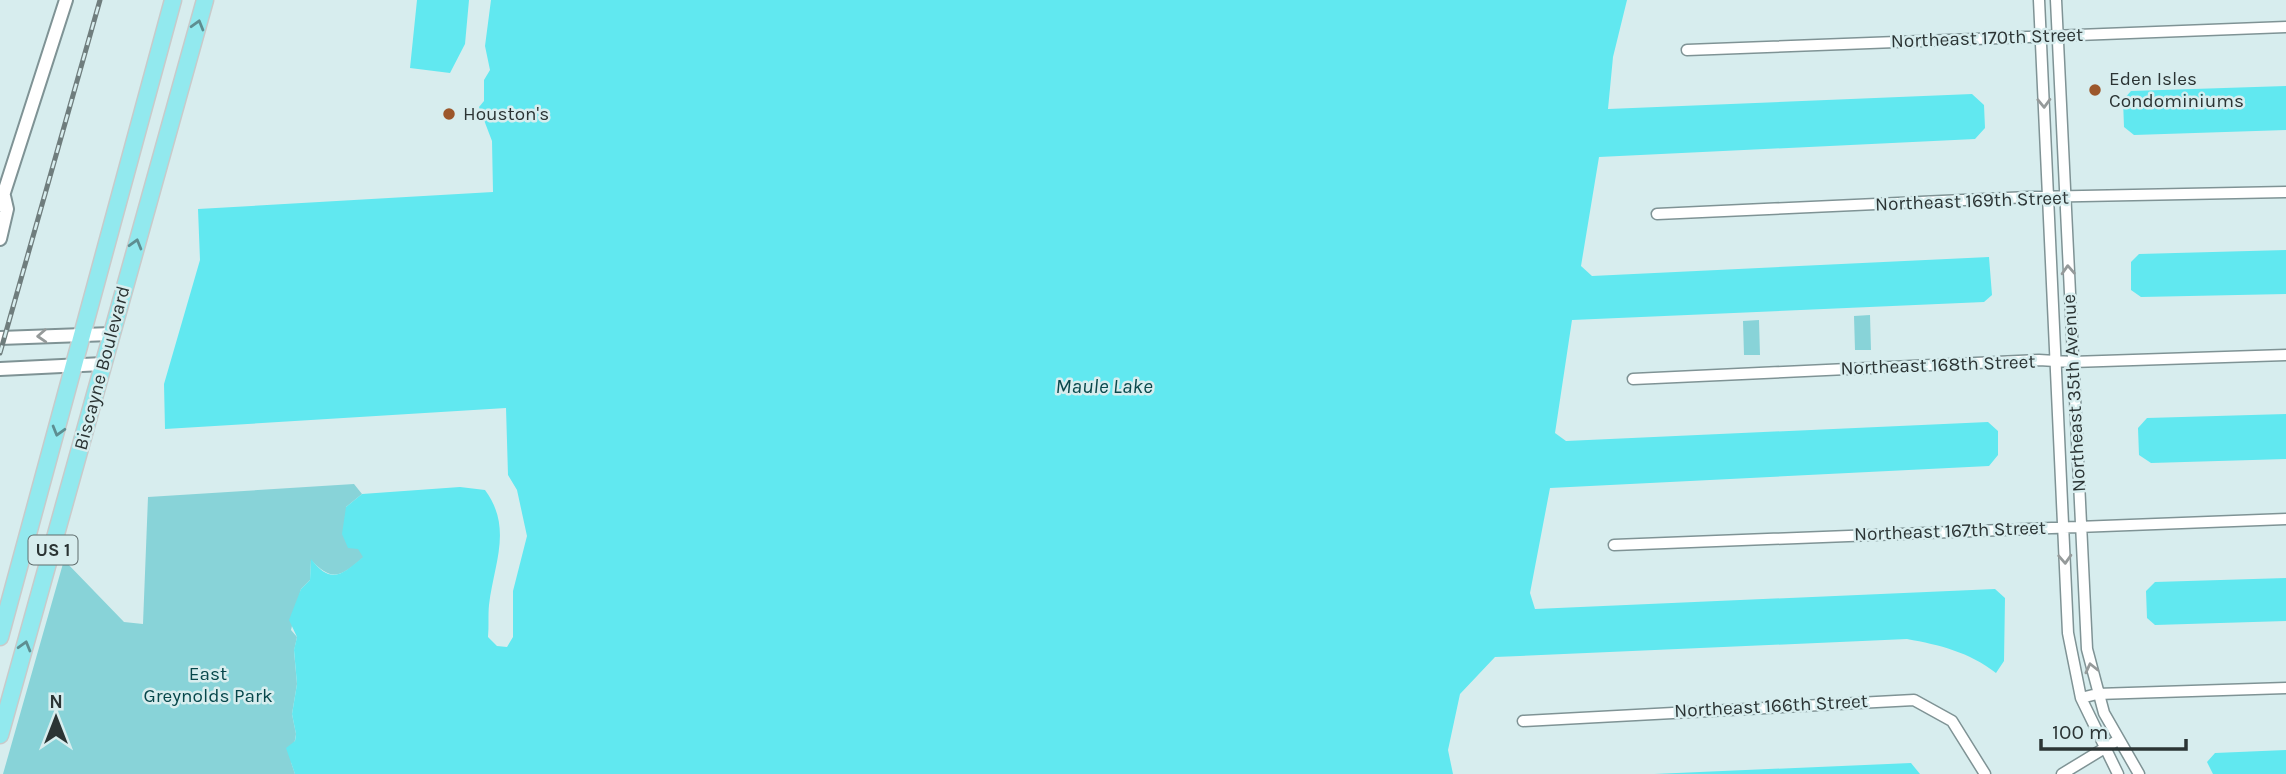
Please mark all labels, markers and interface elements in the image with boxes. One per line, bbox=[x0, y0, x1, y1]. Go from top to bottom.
one-way arrow bbox=[189, 20, 204, 32]
street label: Northeast 170th Street bbox=[1890, 24, 2084, 52]
place label: Eden Isles Condominiums bbox=[2109, 68, 2244, 112]
marker: Eden Isles Condominiums bbox=[2087, 82, 2103, 98]
one-way arrow bbox=[2036, 98, 2051, 109]
place label: Houston's bbox=[463, 103, 549, 125]
marker: Houston's bbox=[441, 106, 457, 122]
street label: Northeast 169th Street bbox=[1875, 187, 2069, 215]
one-way arrow bbox=[128, 239, 142, 251]
one-way arrow bbox=[2060, 264, 2075, 275]
street label: Biscayne Boulevard bbox=[69, 283, 135, 453]
street label: Northeast 35th Avenue bbox=[2058, 293, 2090, 493]
one-way arrow bbox=[36, 329, 47, 344]
street label: Northeast 168th Street bbox=[1840, 351, 2036, 379]
water label: Maule Lake bbox=[1055, 374, 1153, 398]
one-way arrow bbox=[52, 425, 66, 437]
street label: Northeast 167th Street bbox=[1854, 517, 2046, 545]
road number: US 1 bbox=[28, 536, 78, 564]
one-way arrow bbox=[2057, 554, 2072, 565]
one-way arrow bbox=[17, 640, 32, 652]
one-way arrow bbox=[2084, 662, 2099, 674]
park label: East Greynolds Park bbox=[143, 663, 273, 707]
north arrow bbox=[21, 683, 91, 753]
street label: Northeast 166th Street bbox=[1674, 690, 1868, 722]
text: N bbox=[49, 691, 63, 713]
scale bar bbox=[2041, 708, 2186, 752]
text: 100 m bbox=[2052, 720, 2109, 744]

